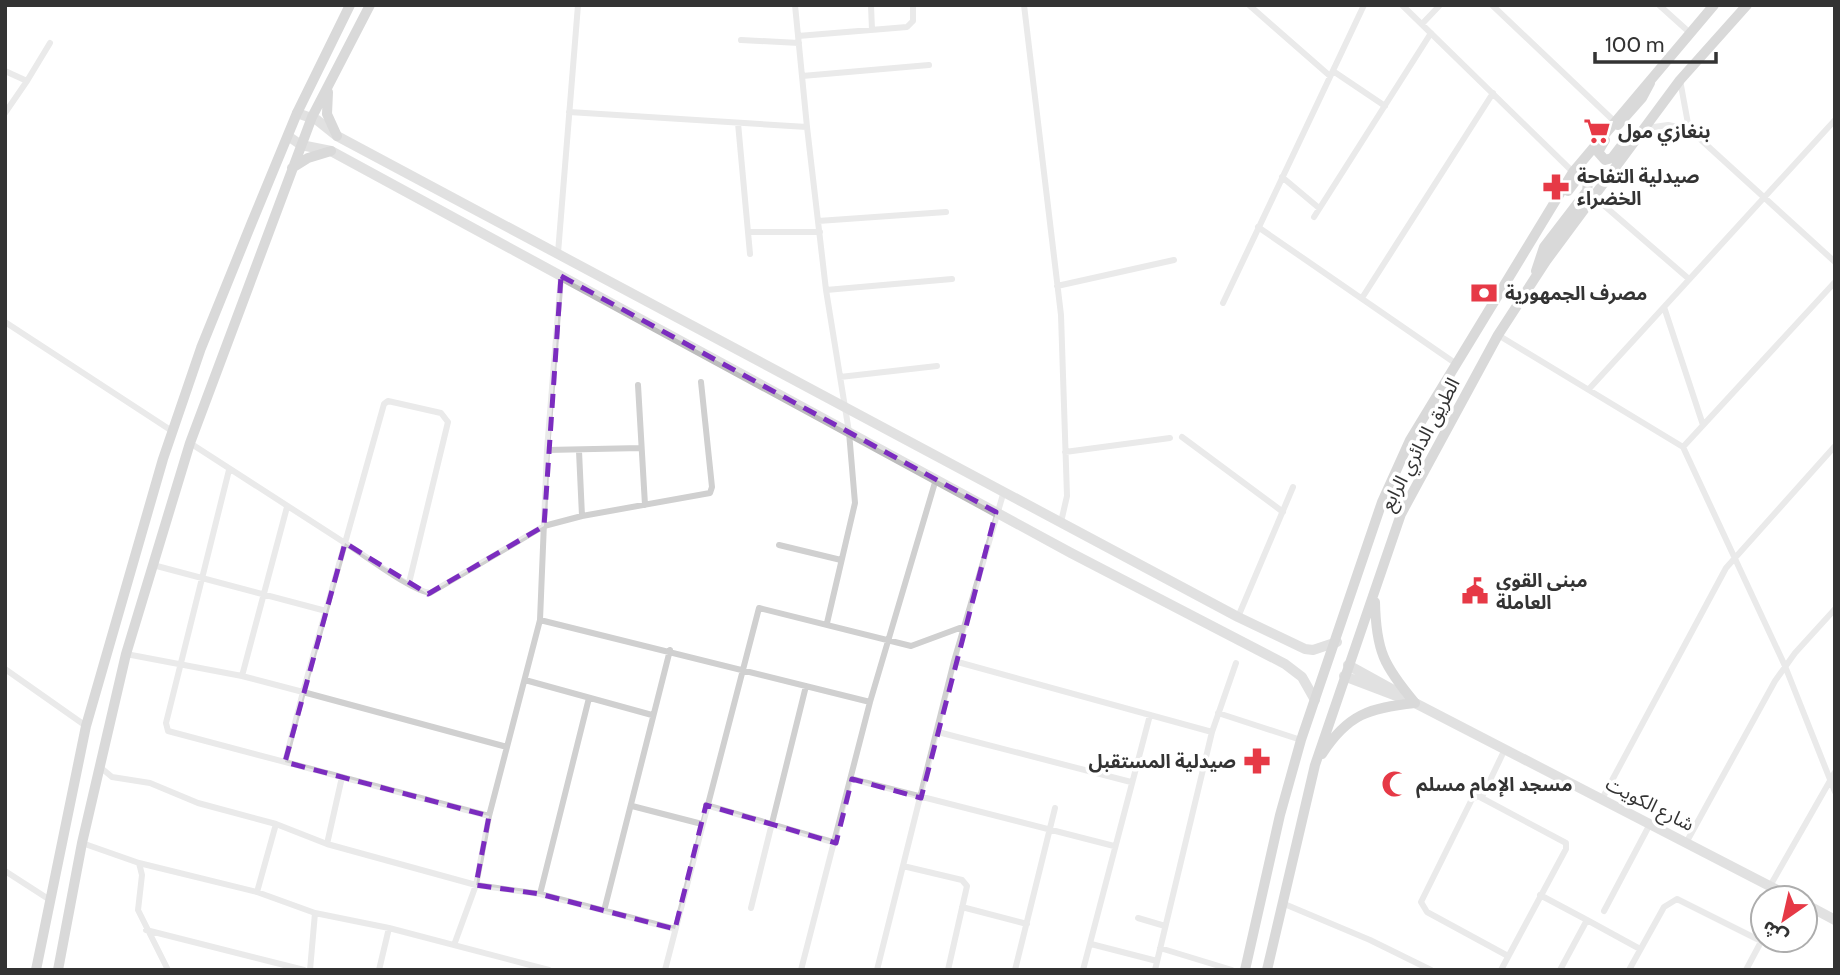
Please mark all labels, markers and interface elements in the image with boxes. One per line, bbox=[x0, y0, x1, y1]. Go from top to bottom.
scale bar bbox=[1595, 21, 1716, 65]
text: 100 m bbox=[1605, 32, 1664, 57]
supermarket icon: بنغازي مول bbox=[1582, 116, 1612, 146]
place label: بنغازي مول bbox=[1618, 120, 1711, 146]
place label: صيدلية التفاحة الخضراء bbox=[1577, 165, 1700, 210]
pharmacy icon: صيدلية التفاحة الخضراء bbox=[1541, 172, 1571, 202]
bank icon: مصرف الجمهورية bbox=[1469, 278, 1499, 308]
place label: مصرف الجمهورية bbox=[1505, 282, 1647, 305]
street label: الطريق الدائري الرابع bbox=[1375, 374, 1468, 516]
place label: مبنى القوى العاملة bbox=[1496, 569, 1588, 614]
public building icon: مبنى القوى العاملة bbox=[1460, 576, 1490, 606]
pharmacy icon: صيدلية المستقبل bbox=[1242, 746, 1272, 776]
place label: صيدلية المستقبل bbox=[1088, 750, 1236, 773]
mosque icon: مسجد الإمام مسلم bbox=[1380, 769, 1410, 799]
street label: شارع الكويت bbox=[1601, 772, 1698, 838]
place label: مسجد الإمام مسلم bbox=[1416, 773, 1572, 799]
north arrow bbox=[1749, 884, 1819, 954]
text: ش bbox=[1758, 916, 1792, 949]

